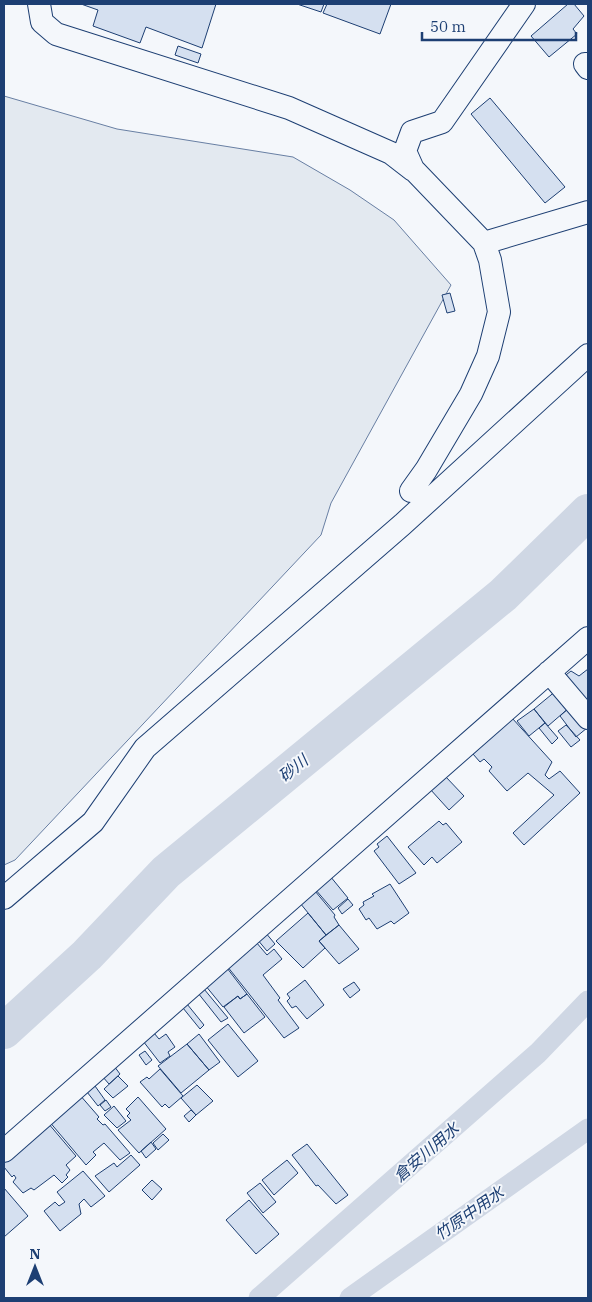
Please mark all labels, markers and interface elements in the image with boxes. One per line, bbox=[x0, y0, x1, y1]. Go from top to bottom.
scale bar bbox=[422, 10, 576, 42]
text: 50 m bbox=[430, 17, 466, 36]
water label: 砂川 bbox=[274, 749, 313, 786]
water label: 倉安川用水 bbox=[389, 1117, 464, 1186]
water label: 竹原中用水 bbox=[430, 1181, 509, 1244]
north arrow bbox=[10, 1242, 60, 1292]
text: N bbox=[29, 1245, 41, 1263]

